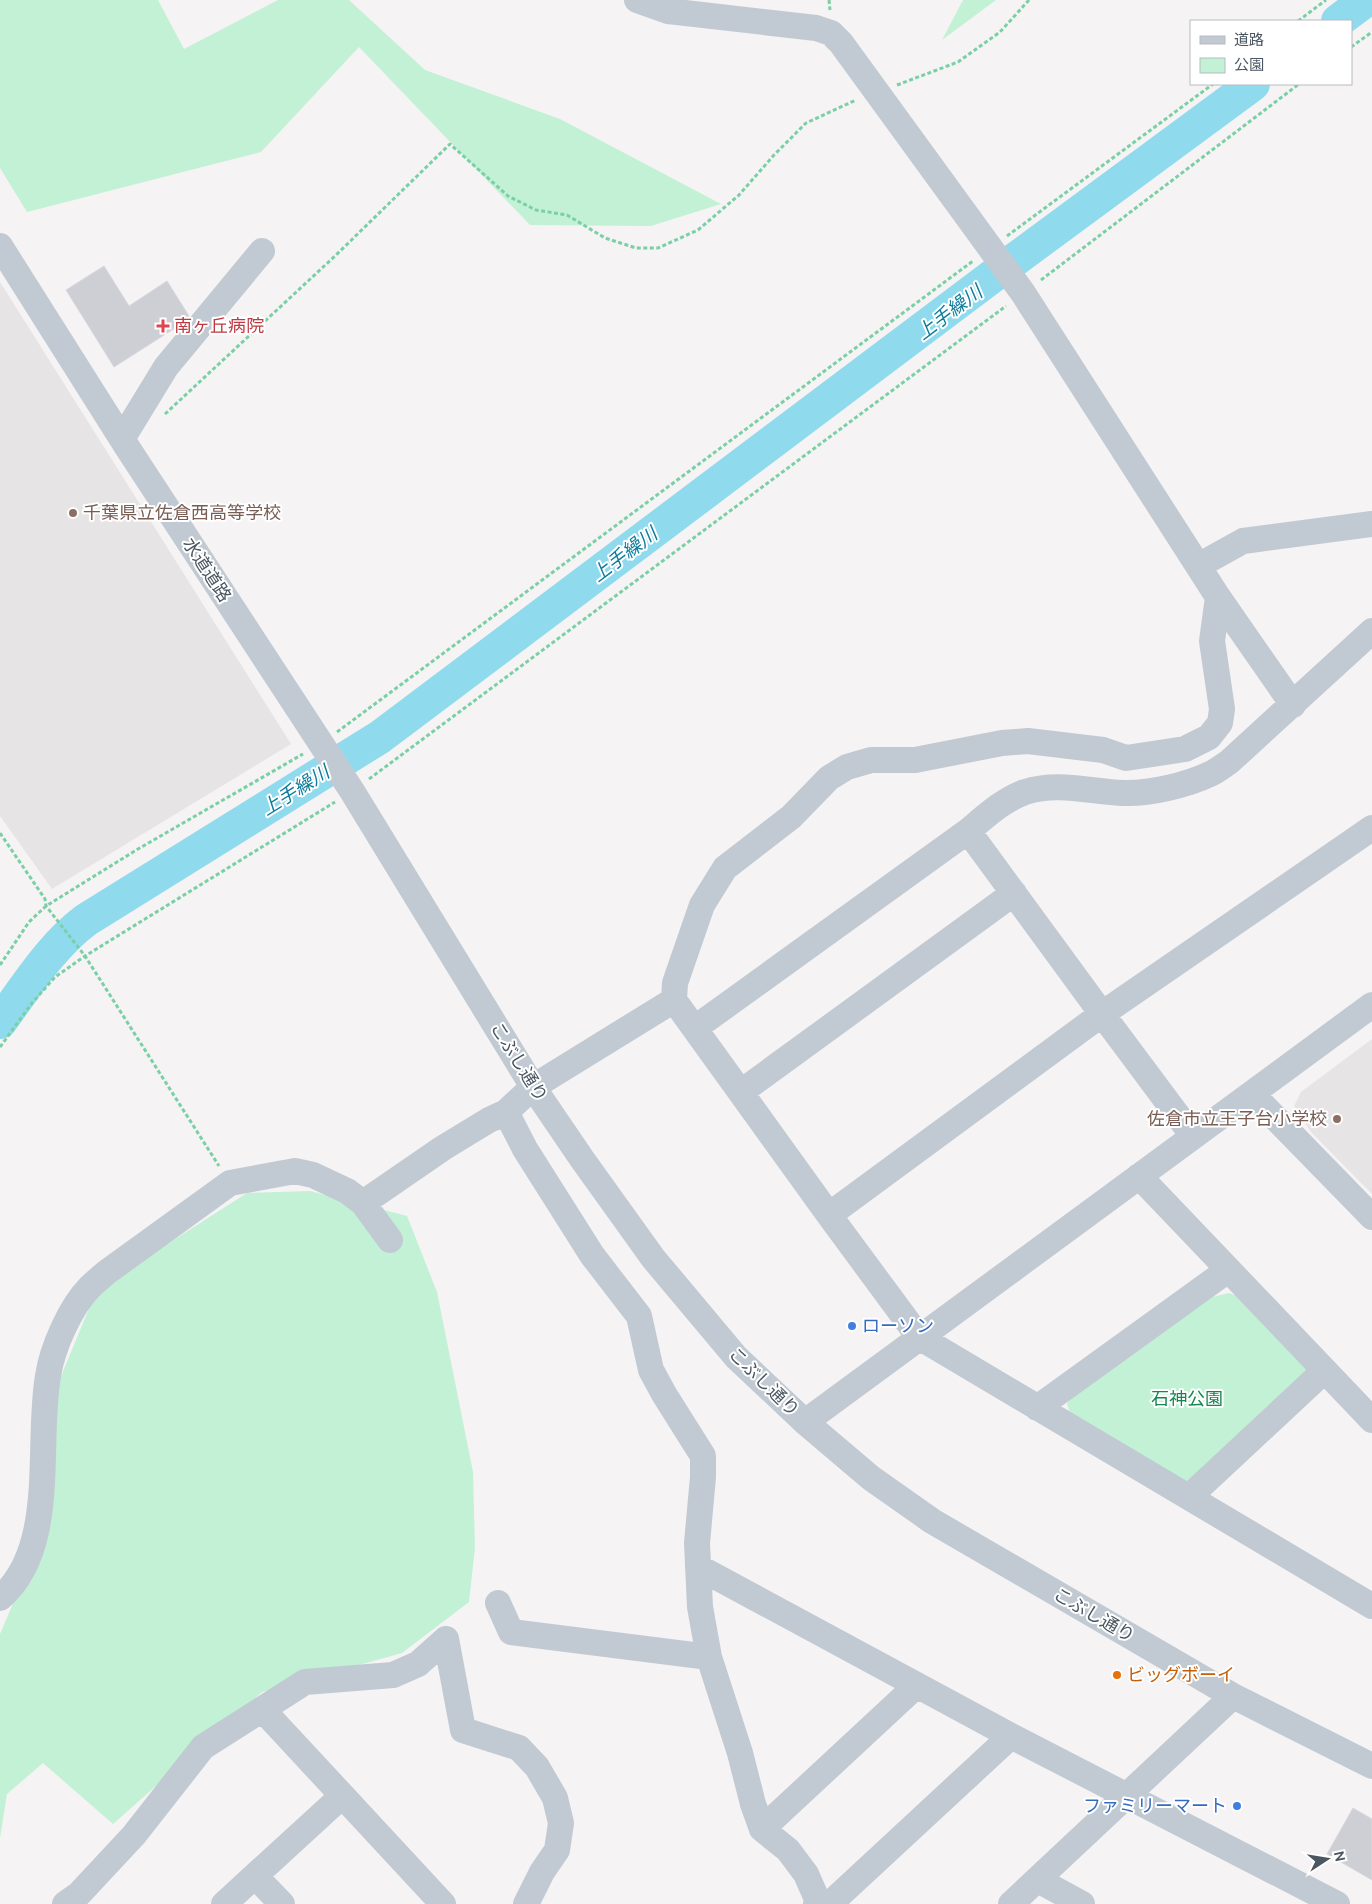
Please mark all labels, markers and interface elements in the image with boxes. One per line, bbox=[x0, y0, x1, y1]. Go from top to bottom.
legend bbox=[1190, 20, 1352, 85]
text: 道路 bbox=[1234, 31, 1264, 48]
text: 公園 bbox=[1234, 56, 1264, 73]
water label: 上手繰川 bbox=[912, 279, 988, 344]
place label: 南ヶ丘病院 bbox=[174, 315, 264, 335]
marker: 南ヶ丘病院 bbox=[156, 319, 170, 333]
place label: 千葉県立佐倉西高等学校 bbox=[83, 502, 281, 522]
marker: 千葉県立佐倉西高等学校 bbox=[67, 507, 79, 519]
water label: 上手繰川 bbox=[587, 521, 663, 586]
street label: 水道道路 bbox=[180, 534, 236, 605]
water label: 上手繰川 bbox=[257, 759, 335, 819]
street label: こぶし通り bbox=[488, 1018, 552, 1105]
place label: 佐倉市立王子台小学校 bbox=[1147, 1108, 1327, 1128]
marker: 佐倉市立王子台小学校 bbox=[1331, 1113, 1343, 1125]
place label: ローソン bbox=[862, 1315, 934, 1335]
marker: ローソン bbox=[846, 1320, 858, 1332]
street label: こぶし通り bbox=[725, 1343, 804, 1420]
park label: 石神公園 bbox=[1151, 1388, 1223, 1408]
street label: こぶし通り bbox=[1051, 1583, 1138, 1645]
place label: ビッグボーイ bbox=[1127, 1664, 1235, 1684]
marker: ビッグボーイ bbox=[1111, 1669, 1123, 1681]
place label: ファミリーマート bbox=[1083, 1795, 1227, 1815]
marker: ファミリーマート bbox=[1231, 1800, 1243, 1812]
north arrow bbox=[1302, 1834, 1352, 1884]
text: N bbox=[1331, 1850, 1349, 1863]

